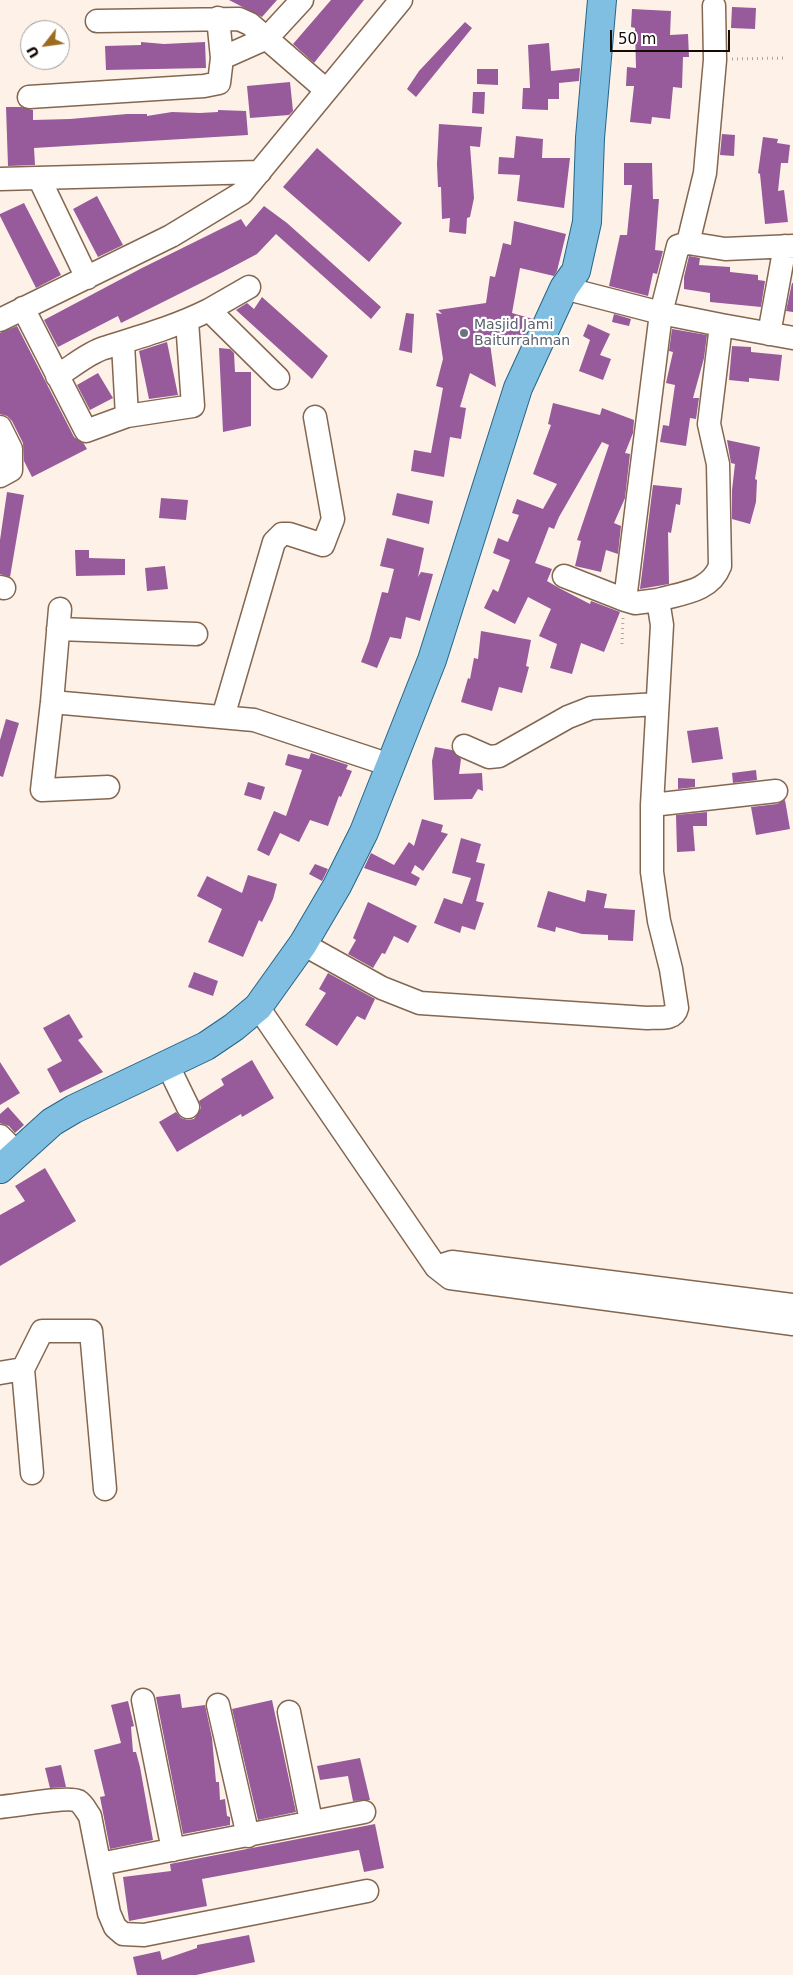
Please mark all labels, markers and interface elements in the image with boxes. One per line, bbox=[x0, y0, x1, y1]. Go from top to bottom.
north arrow bbox=[20, 20, 70, 70]
scale bar bbox=[613, 20, 733, 52]
text: 50 m bbox=[618, 30, 656, 48]
text: U bbox=[23, 43, 43, 61]
place label: Masjid Jami Baiturrahman bbox=[474, 317, 570, 350]
marker: Masjid Jami Baiturrahman bbox=[458, 327, 470, 339]

